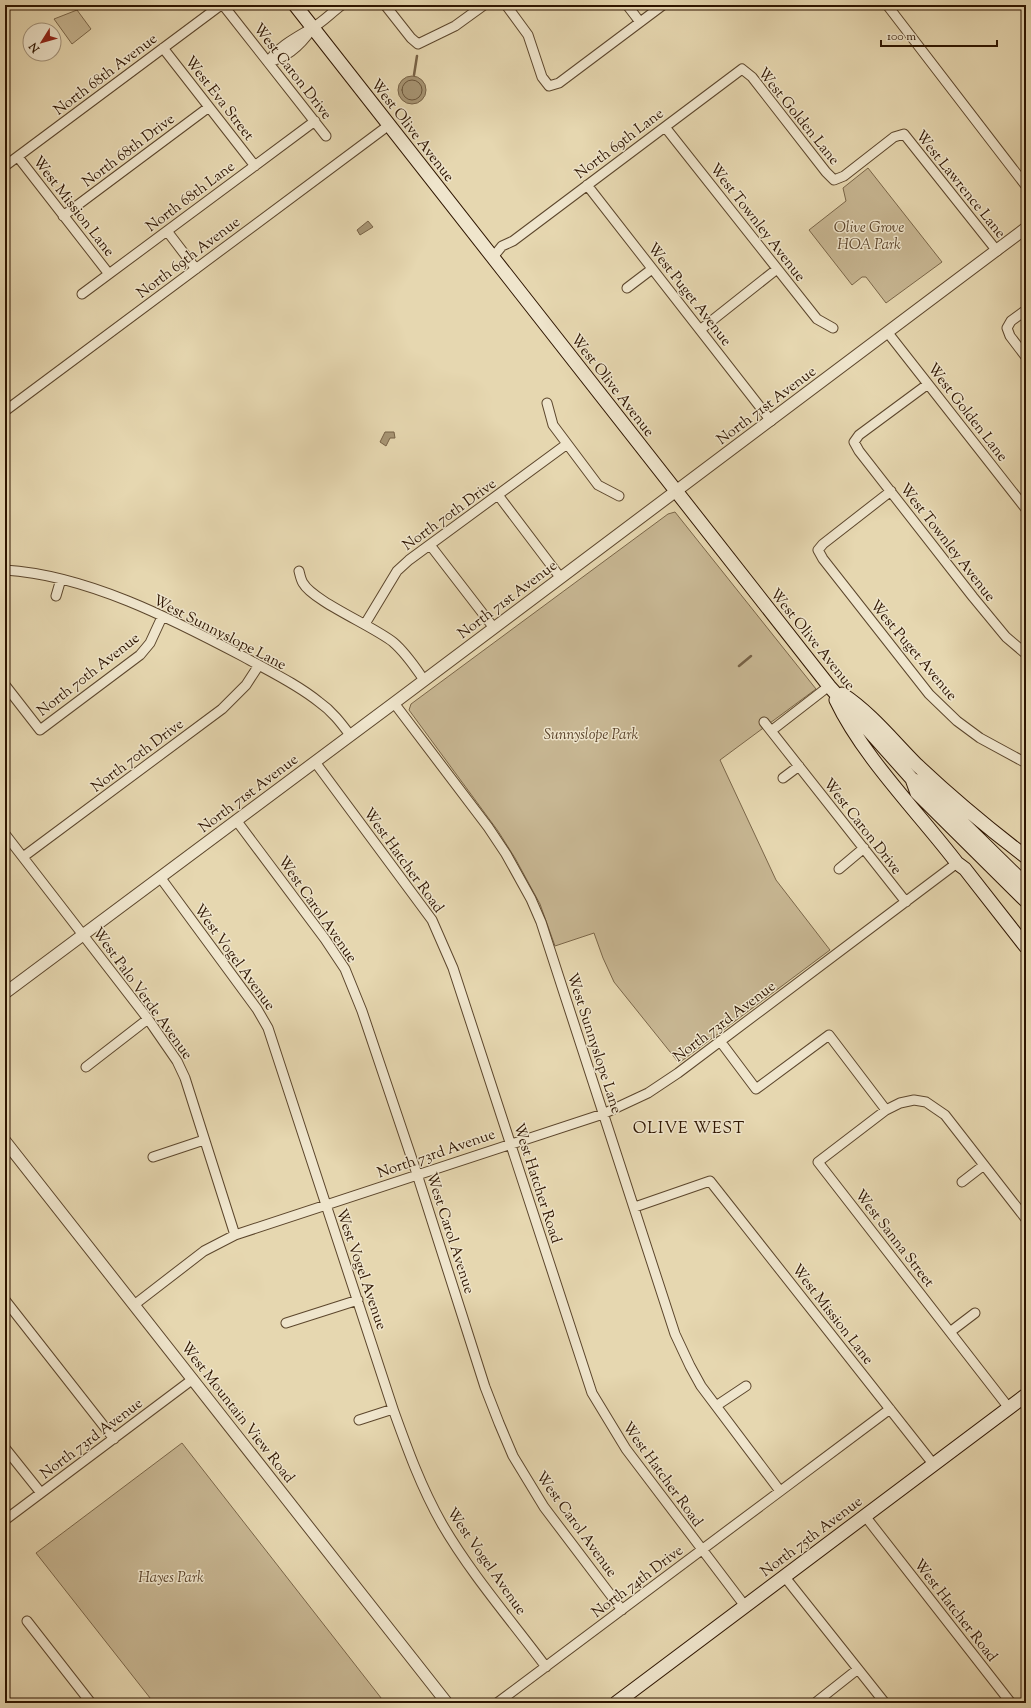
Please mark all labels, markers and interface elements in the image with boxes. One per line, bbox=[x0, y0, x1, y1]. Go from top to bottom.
street label: West Caron Drive bbox=[248, 19, 336, 124]
north arrow bbox=[22, 22, 62, 62]
scale bar bbox=[881, 22, 997, 48]
text: 100 m bbox=[887, 28, 916, 46]
street label: North 68th Avenue bbox=[50, 29, 162, 121]
text: N bbox=[26, 39, 44, 57]
street label: West Eva Street bbox=[179, 52, 259, 146]
street label: West Golden Lane bbox=[752, 64, 844, 170]
street label: West Olive Avenue bbox=[365, 75, 459, 187]
street label: North 69th Lane bbox=[571, 104, 669, 185]
street label: North 68th Drive bbox=[78, 109, 180, 193]
street label: West Lawrence Lane bbox=[910, 127, 1010, 243]
street label: West Mission Lane bbox=[27, 152, 119, 262]
street label: North 68th Lane bbox=[142, 157, 240, 238]
street label: West Townley Avenue bbox=[704, 159, 810, 287]
street label: North 69th Avenue bbox=[133, 212, 245, 304]
park label: Olive Grove HOA Park bbox=[834, 218, 904, 256]
street label: West Puget Avenue bbox=[642, 239, 736, 351]
street label: West Olive Avenue bbox=[565, 330, 659, 442]
street label: West Golden Lane bbox=[922, 359, 1012, 467]
street label: North 71st Avenue bbox=[713, 362, 821, 451]
street label: North 70th Drive bbox=[399, 474, 501, 556]
street label: West Townley Avenue bbox=[894, 479, 1000, 607]
street label: North 71st Avenue bbox=[454, 556, 562, 645]
street label: West Olive Avenue bbox=[764, 585, 859, 695]
street label: West Sunnyslope Lane bbox=[149, 591, 290, 676]
street label: West Puget Avenue bbox=[864, 596, 961, 706]
street label: North 70th Avenue bbox=[33, 628, 145, 722]
street label: North 70th Drive bbox=[87, 714, 189, 798]
park label: Sunnyslope Park bbox=[544, 725, 638, 746]
street label: North 71st Avenue bbox=[195, 750, 303, 839]
street label: West Caron Drive bbox=[818, 774, 906, 879]
street label: West Hatcher Road bbox=[358, 804, 448, 918]
street label: West Carol Avenue bbox=[272, 852, 362, 968]
street label: West Vogel Avenue bbox=[188, 900, 280, 1015]
street label: West Palo Verde Avenue bbox=[87, 923, 197, 1064]
street label: West Sunnyslope Lane bbox=[561, 970, 626, 1117]
street label: North 73rd Avenue bbox=[669, 977, 781, 1068]
district label: OLIVE WEST bbox=[633, 1118, 745, 1141]
street label: West Hatcher Road bbox=[507, 1121, 566, 1247]
street label: North 73rd Avenue bbox=[375, 1124, 498, 1184]
street label: West Carol Avenue bbox=[420, 1170, 479, 1297]
street label: West Sanna Street bbox=[849, 1186, 939, 1292]
street label: West Vogel Avenue bbox=[330, 1206, 391, 1333]
street label: West Mission Lane bbox=[786, 1260, 878, 1370]
street label: West Mountain View Road bbox=[175, 1338, 299, 1488]
street label: North 73rd Avenue bbox=[36, 1394, 148, 1485]
street label: West Hatcher Road bbox=[617, 1418, 707, 1532]
street label: West Carol Avenue bbox=[530, 1468, 621, 1582]
street label: North 75th Avenue bbox=[757, 1492, 867, 1582]
street label: West Vogel Avenue bbox=[441, 1504, 531, 1620]
street label: North 74th Drive bbox=[588, 1541, 688, 1624]
street label: West Hatcher Road bbox=[908, 1555, 1002, 1667]
park label: Hayes Park bbox=[138, 1568, 204, 1589]

